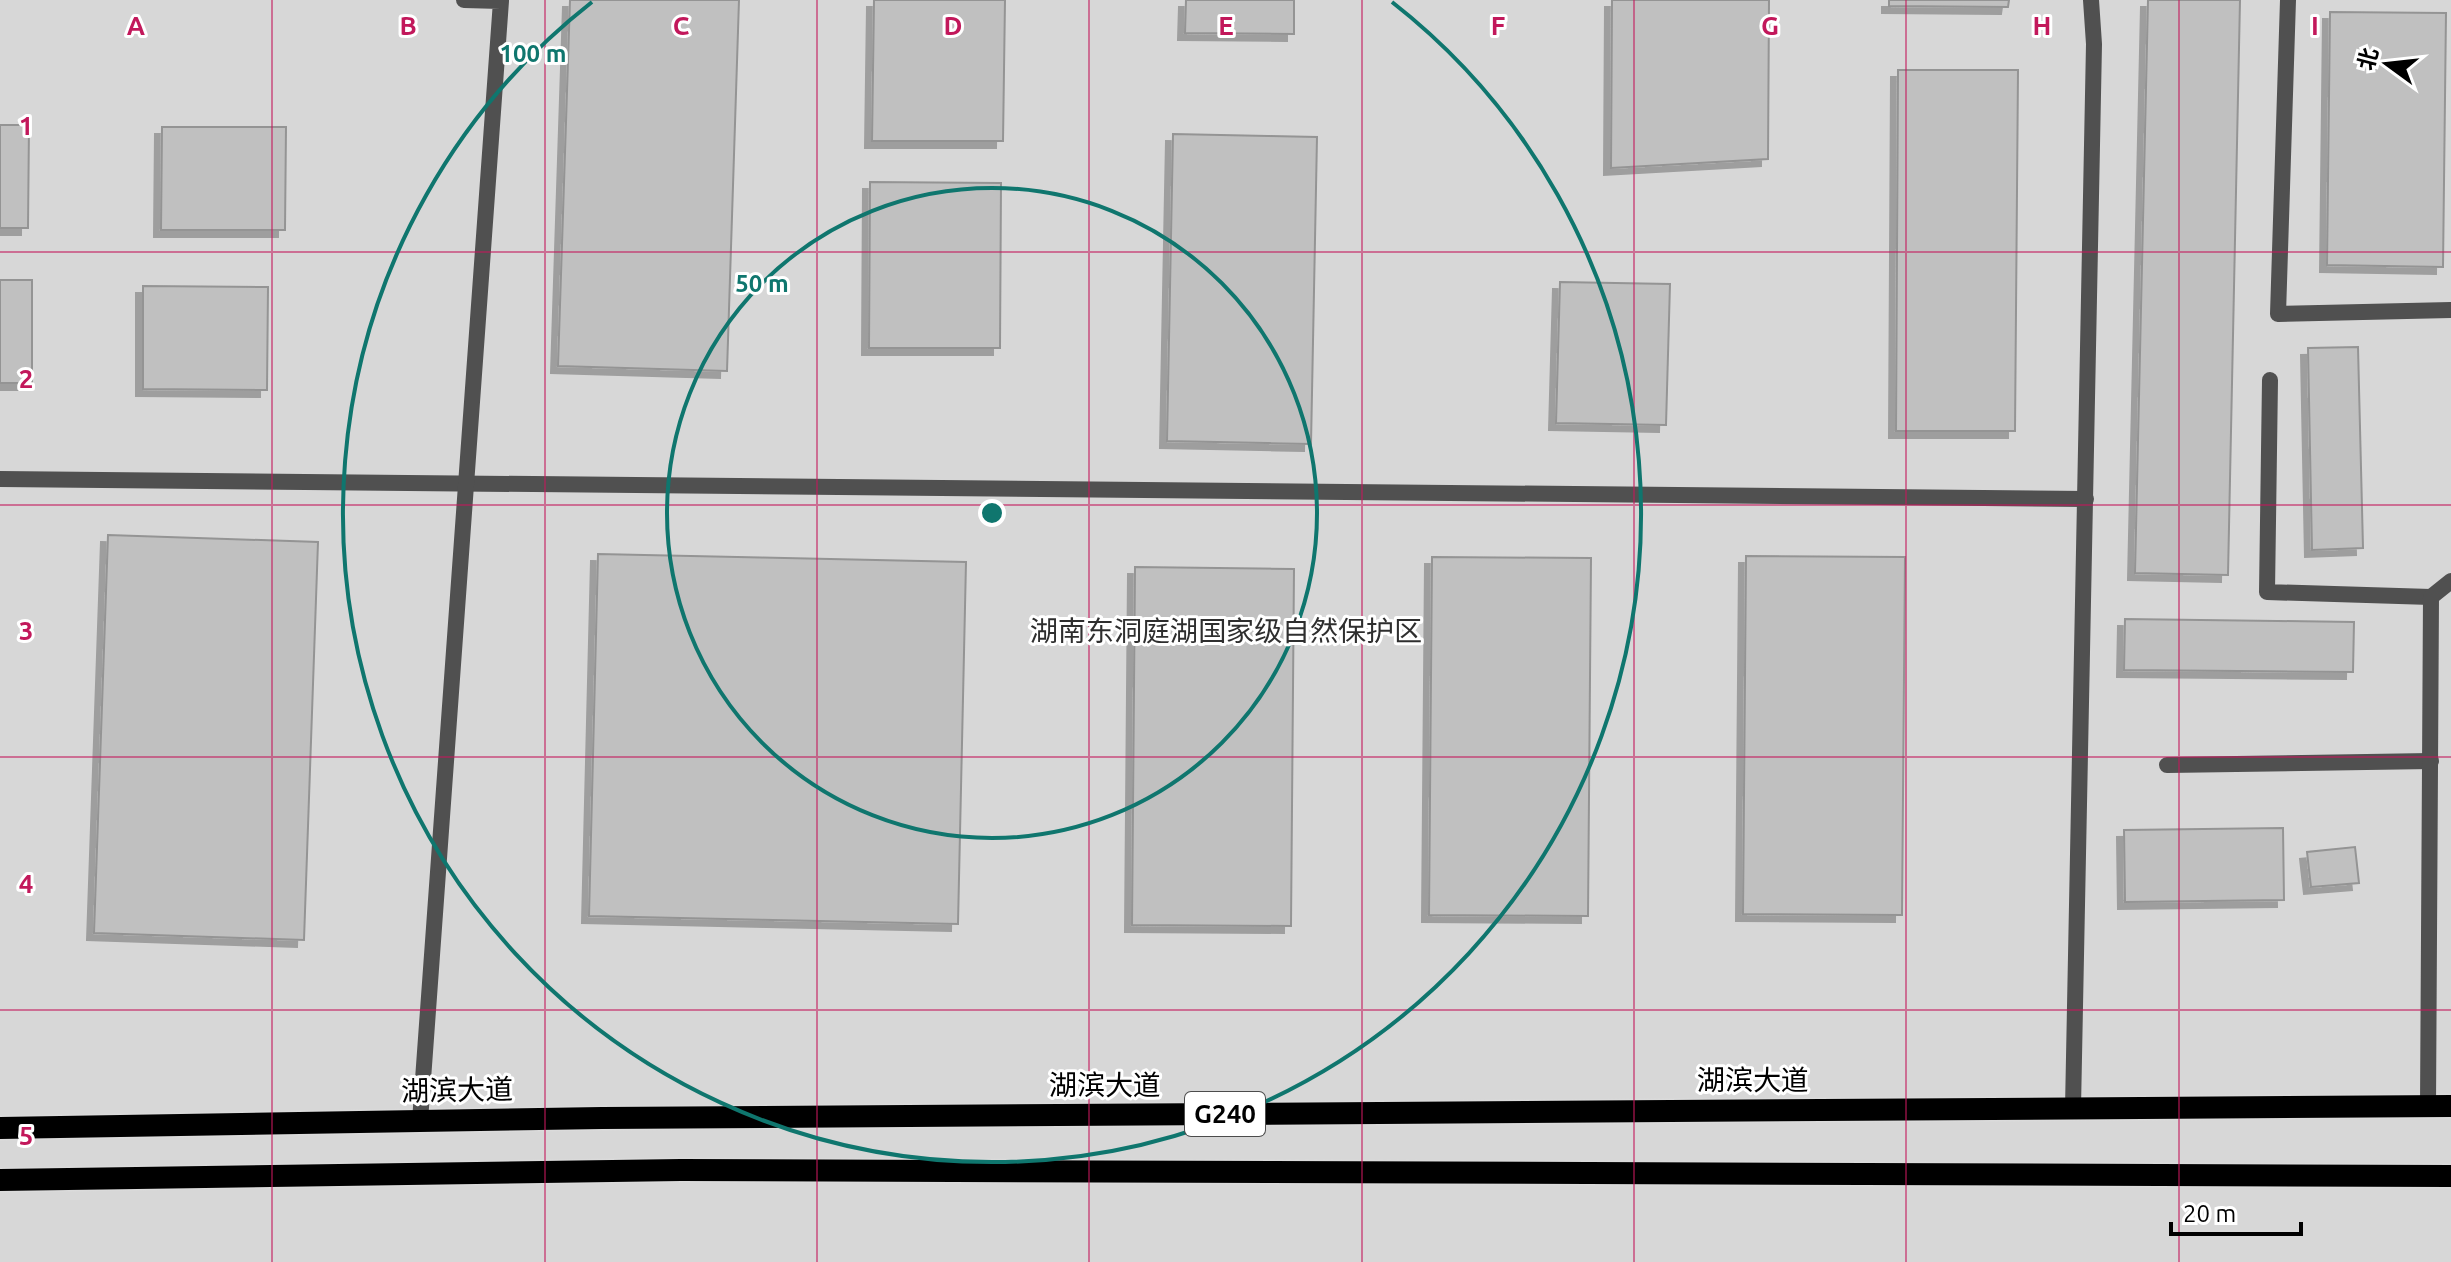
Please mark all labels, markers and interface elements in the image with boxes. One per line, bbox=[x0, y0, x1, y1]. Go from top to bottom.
text: A bbox=[127, 11, 146, 40]
text: B bbox=[399, 11, 417, 40]
text: C bbox=[673, 11, 690, 40]
text: D bbox=[944, 11, 962, 40]
text: E bbox=[1218, 11, 1234, 40]
text: F bbox=[1491, 11, 1505, 40]
text: G bbox=[1761, 11, 1779, 40]
text: H bbox=[2033, 11, 2051, 40]
text: I bbox=[2311, 11, 2319, 40]
north arrow bbox=[2347, 24, 2427, 104]
text: 100 m bbox=[500, 40, 566, 67]
text: 北 bbox=[2352, 45, 2382, 73]
text: 1 bbox=[19, 111, 33, 140]
text: 50 m bbox=[735, 270, 789, 297]
text: 2 bbox=[19, 364, 33, 393]
centre of rings bbox=[978, 499, 1006, 527]
park label: 湖南东洞庭湖国家级自然保护区 bbox=[1030, 615, 1422, 646]
text: 3 bbox=[19, 616, 33, 645]
text: 4 bbox=[19, 869, 33, 898]
street label: 湖滨大道 bbox=[1697, 1064, 1809, 1095]
street label: 湖滨大道 bbox=[1049, 1069, 1161, 1100]
street label: 湖滨大道 bbox=[401, 1073, 513, 1106]
road number: G240 bbox=[1185, 1092, 1265, 1136]
text: 5 bbox=[19, 1121, 33, 1150]
scale bar bbox=[2171, 1186, 2301, 1236]
text: 20 m bbox=[2183, 1200, 2236, 1227]

